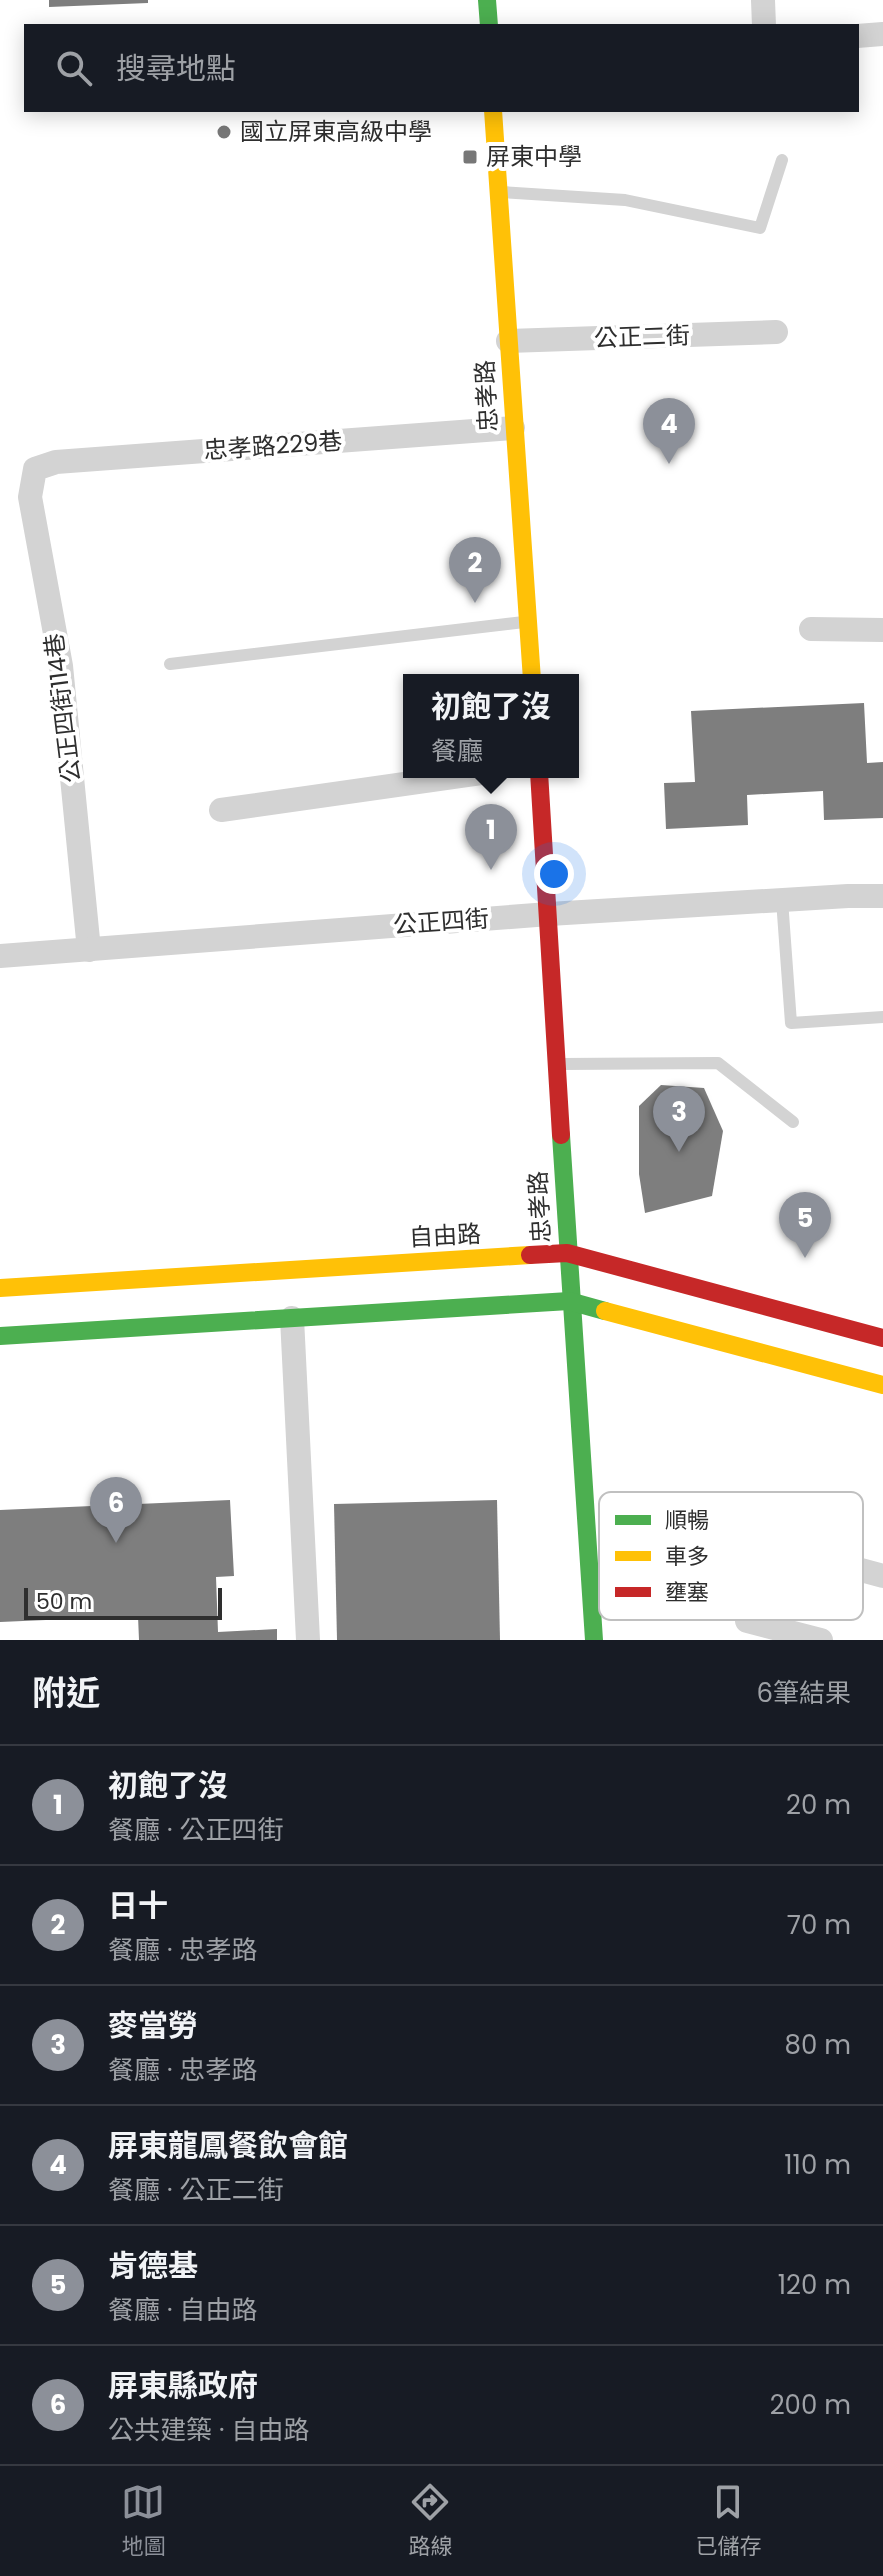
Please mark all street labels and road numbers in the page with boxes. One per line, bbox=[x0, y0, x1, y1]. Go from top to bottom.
street label: 公正二街 bbox=[593, 318, 691, 355]
street label: 忠孝路 bbox=[468, 359, 505, 433]
street label: 忠孝路229巷 bbox=[203, 424, 343, 467]
street label: 公正四街114巷 bbox=[37, 631, 88, 785]
street label: 公正四街 bbox=[392, 902, 490, 941]
street label: 忠孝路 bbox=[521, 1170, 558, 1244]
street label: 自由路 bbox=[408, 1217, 482, 1254]

